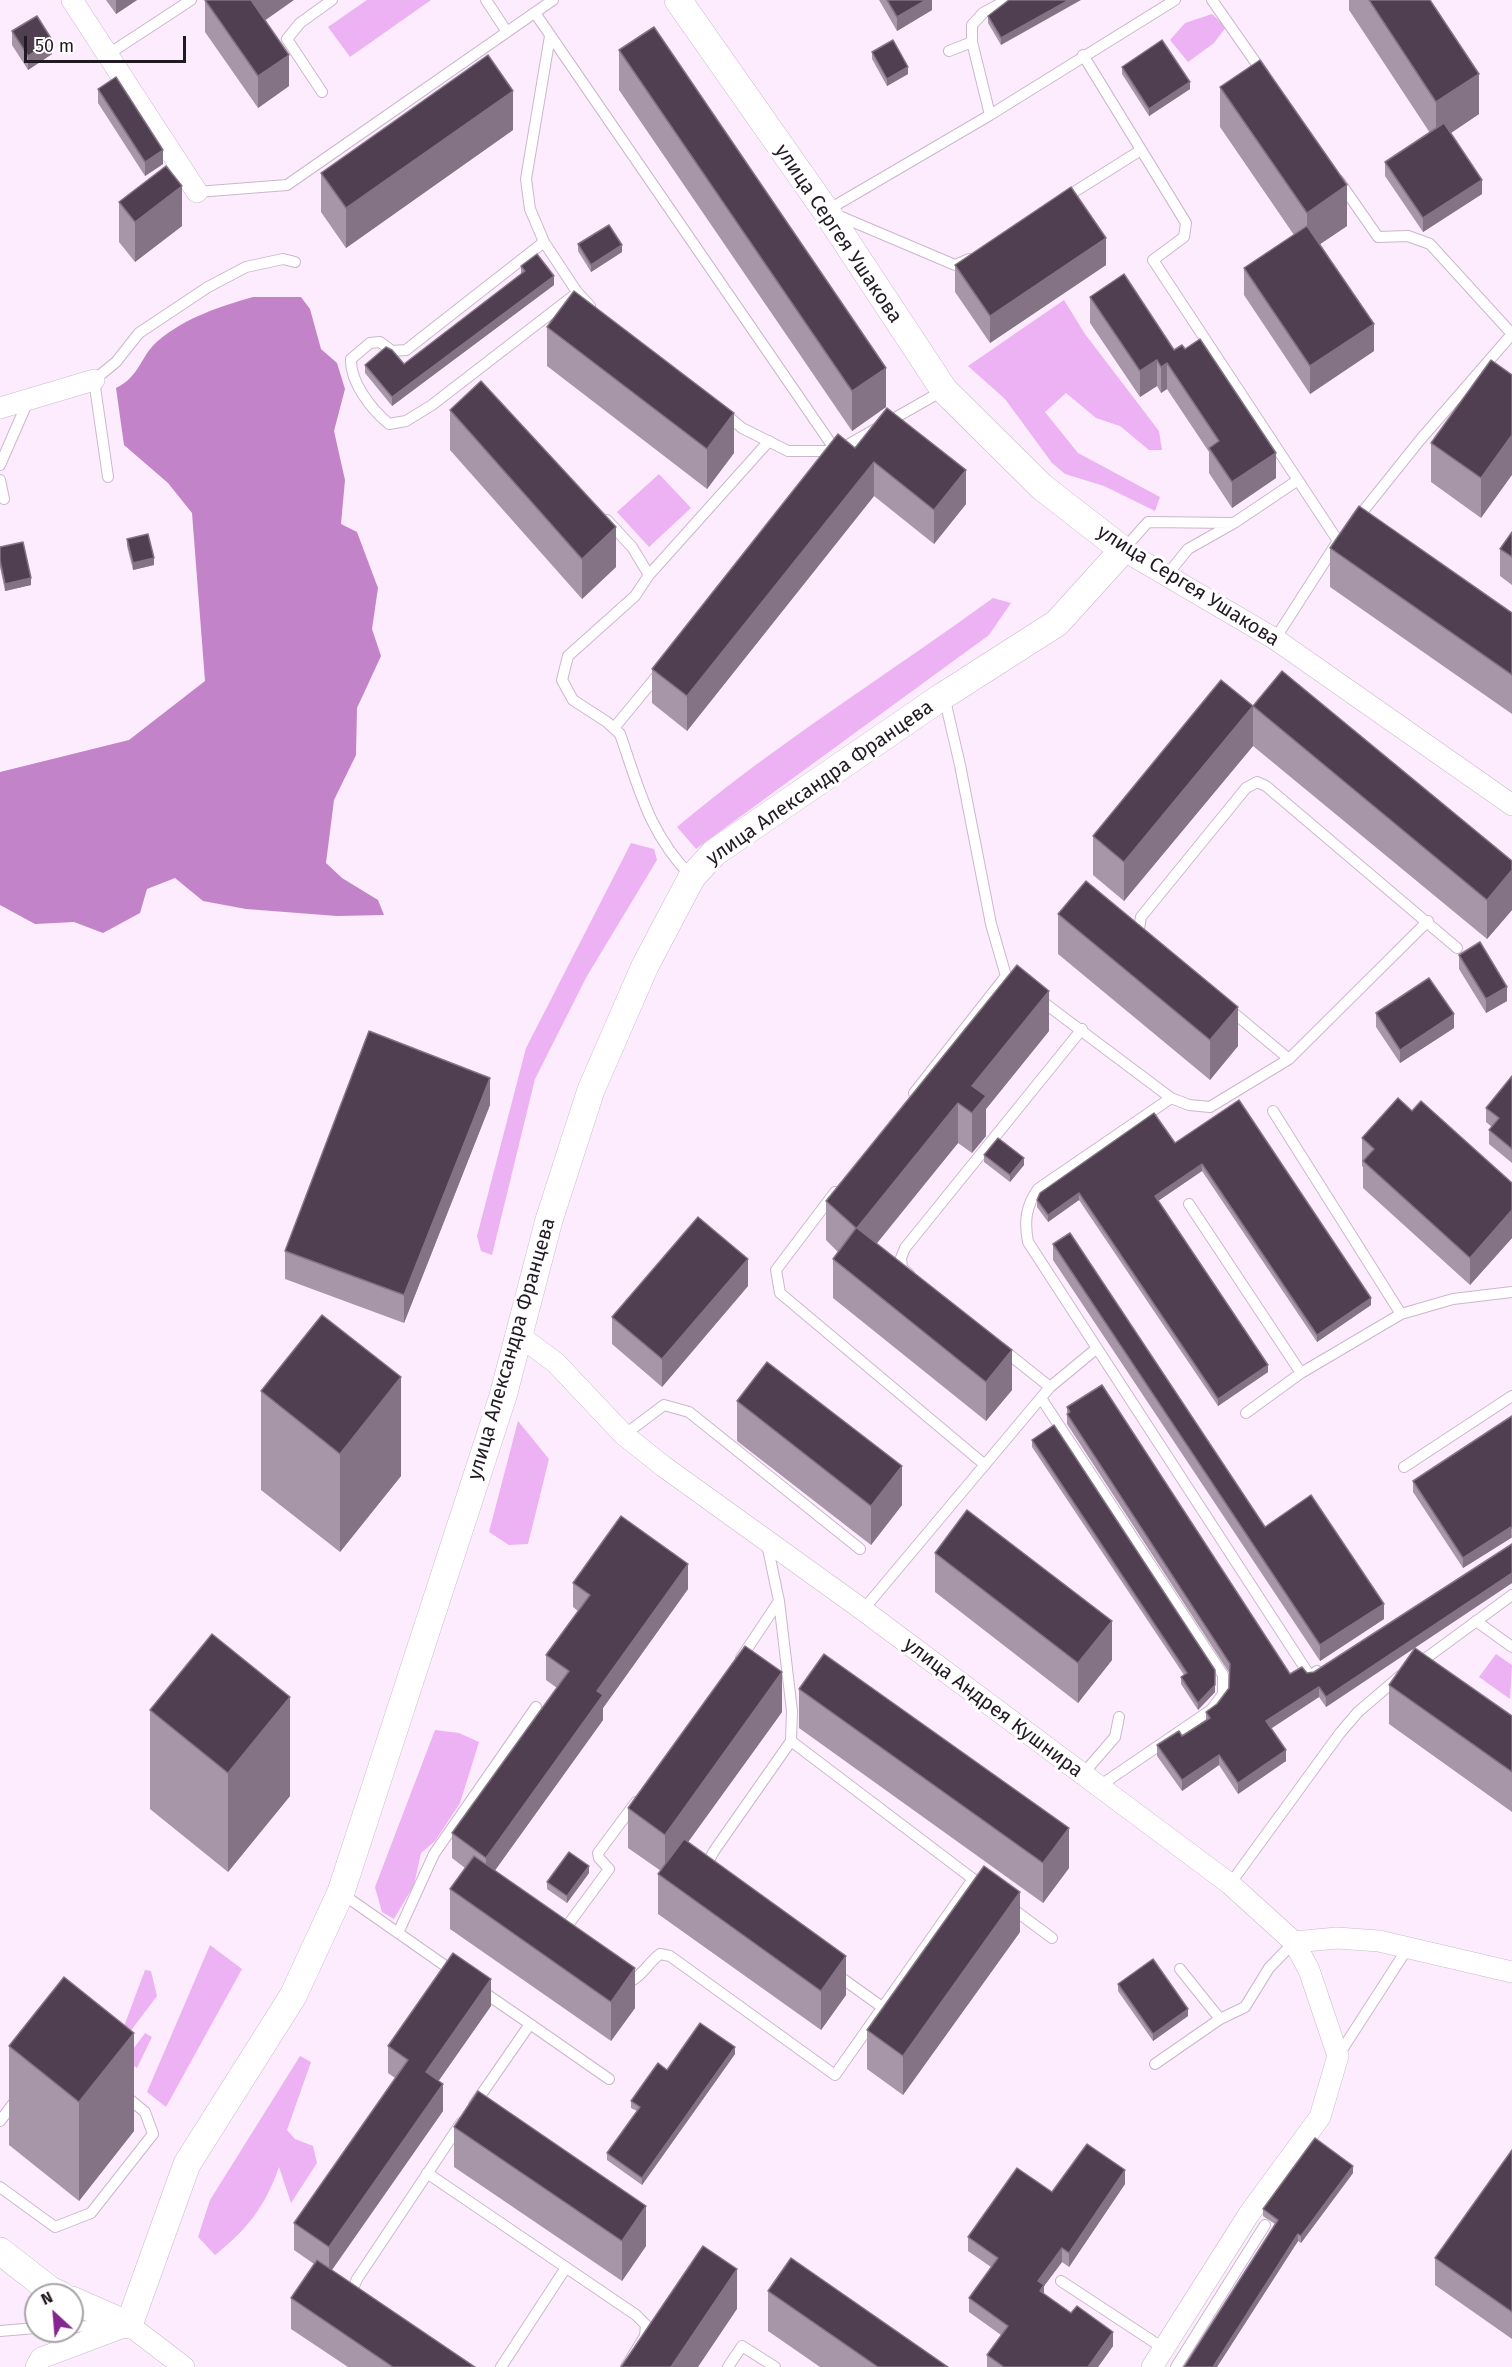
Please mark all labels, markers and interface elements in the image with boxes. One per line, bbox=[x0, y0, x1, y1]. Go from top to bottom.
scale bar bbox=[27, 24, 189, 62]
text: 50 m bbox=[35, 35, 74, 57]
street label: улица Сергея Ушакова bbox=[769, 140, 907, 328]
street label: улица Сергея Ушакова bbox=[1092, 520, 1284, 652]
street label: улица Александра Францева bbox=[702, 695, 938, 871]
street label: улица Александра Францева bbox=[463, 1215, 561, 1483]
street label: улица Андрея Кушнира bbox=[899, 1633, 1087, 1783]
north arrow bbox=[24, 2283, 84, 2343]
text: N bbox=[38, 2287, 56, 2309]

